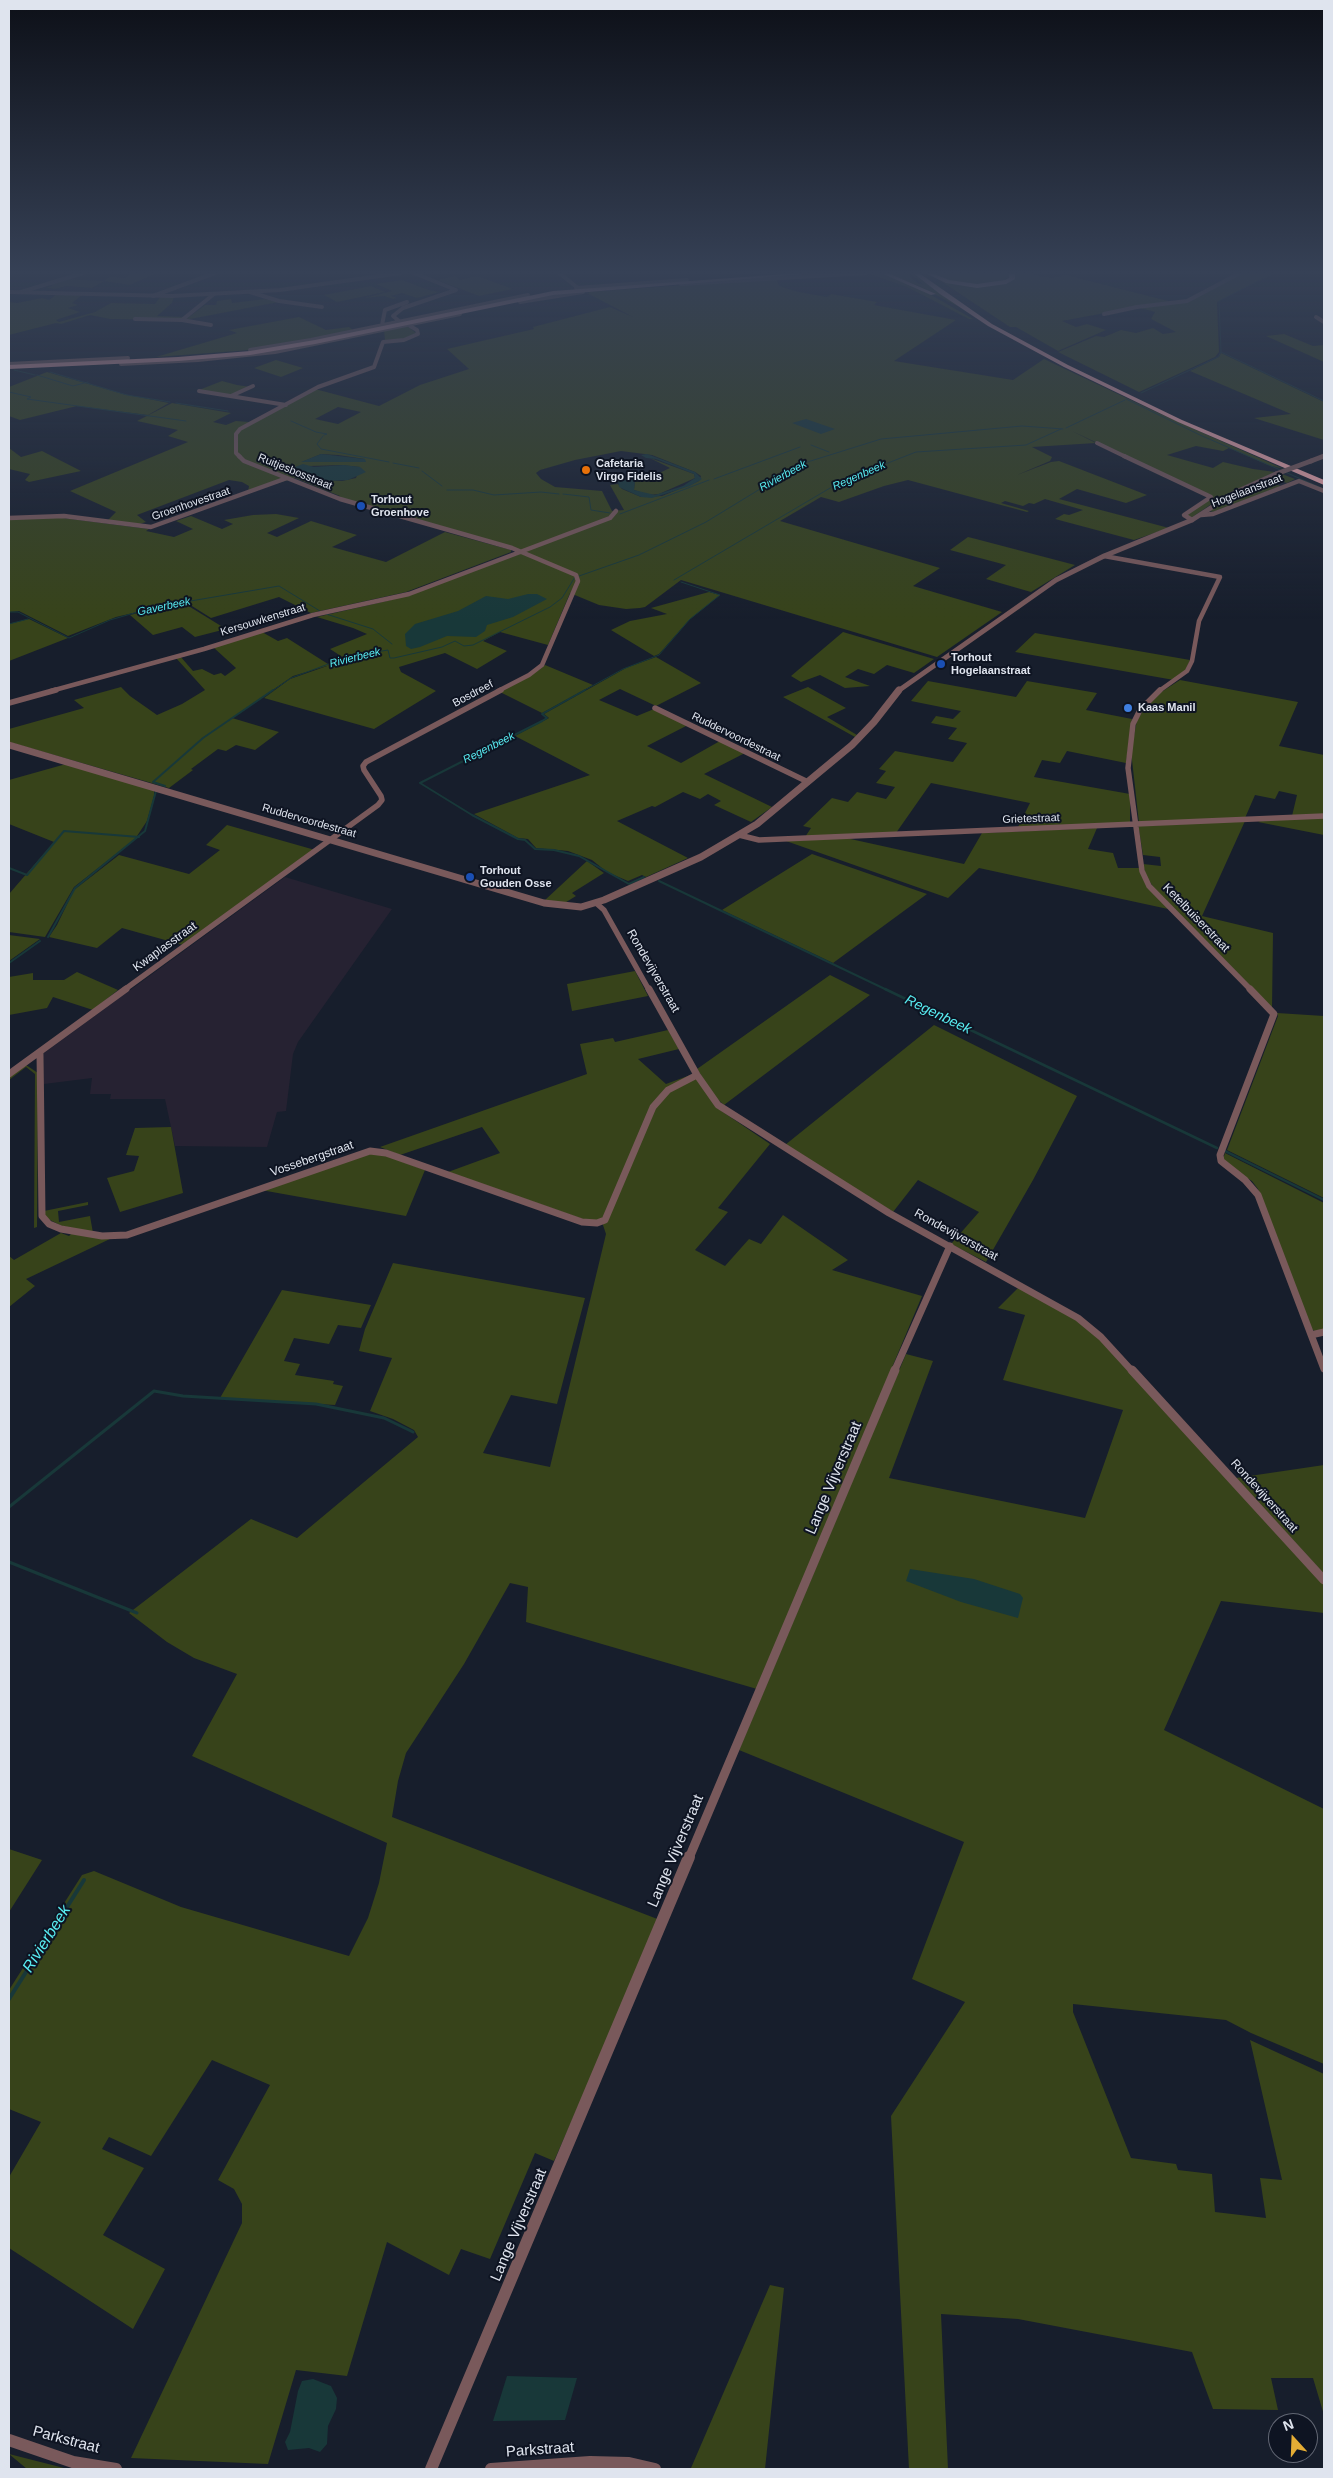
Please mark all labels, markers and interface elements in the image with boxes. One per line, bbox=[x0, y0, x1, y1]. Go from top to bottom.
street label: Ruitjesbosstraat bbox=[256, 451, 334, 493]
place label: Cafetaria Virgo Fidelis bbox=[596, 457, 662, 483]
water label: Rivierbeek bbox=[757, 458, 809, 494]
water label: Regenbeek bbox=[831, 459, 887, 493]
marker: Cafetaria Virgo Fidelis bbox=[580, 464, 592, 476]
street label: Hogelaanstraat bbox=[1210, 471, 1284, 511]
street label: Groenhovestraat bbox=[150, 484, 232, 524]
place label: Torhout Groenhove bbox=[371, 493, 429, 519]
marker: Torhout Groenhove bbox=[355, 500, 367, 512]
water label: Gaverbeek bbox=[136, 595, 192, 619]
street label: Kersouwkenstraat bbox=[219, 601, 307, 639]
water label: Rivierbeek bbox=[328, 645, 382, 671]
place label: Torhout Hogelaanstraat bbox=[951, 651, 1030, 677]
marker: Torhout Hogelaanstraat bbox=[935, 658, 947, 670]
street label: Bosdreef bbox=[450, 678, 496, 710]
place label: Kaas Manil bbox=[1138, 701, 1195, 715]
marker: Kaas Manil bbox=[1122, 702, 1134, 714]
street label: Ruddervoordestraat bbox=[689, 710, 783, 764]
water label: Regenbeek bbox=[461, 729, 517, 767]
street label: Ruddervoordestraat bbox=[260, 801, 358, 841]
street label: Grietestraat bbox=[1002, 811, 1060, 827]
place label: Torhout Gouden Osse bbox=[480, 864, 552, 890]
marker: Torhout Gouden Osse bbox=[464, 871, 476, 883]
street label: Ketelbuiserstraat bbox=[1160, 881, 1232, 955]
street label: Kwaplasstraat bbox=[130, 919, 200, 975]
street label: Rondevijverstraat bbox=[623, 927, 683, 1015]
water label: Regenbeek bbox=[902, 992, 974, 1038]
street label: Vossebergstraat bbox=[269, 1138, 355, 1180]
street label: Rondevijverstraat bbox=[912, 1206, 1000, 1264]
street label: Lange Vijverstraat bbox=[802, 1419, 866, 1537]
street label: Rondevijverstraat bbox=[1227, 1456, 1301, 1536]
street label: Lange Vijverstraat bbox=[644, 1792, 708, 1910]
water label: Rivierbeek bbox=[19, 1902, 75, 1976]
street label: Lange Vijverstraat bbox=[487, 2166, 551, 2284]
north arrow bbox=[1268, 2413, 1318, 2463]
text: N bbox=[1281, 2416, 1296, 2434]
street label: Parkstraat bbox=[31, 2422, 101, 2458]
street label: Parkstraat bbox=[505, 2439, 575, 2461]

